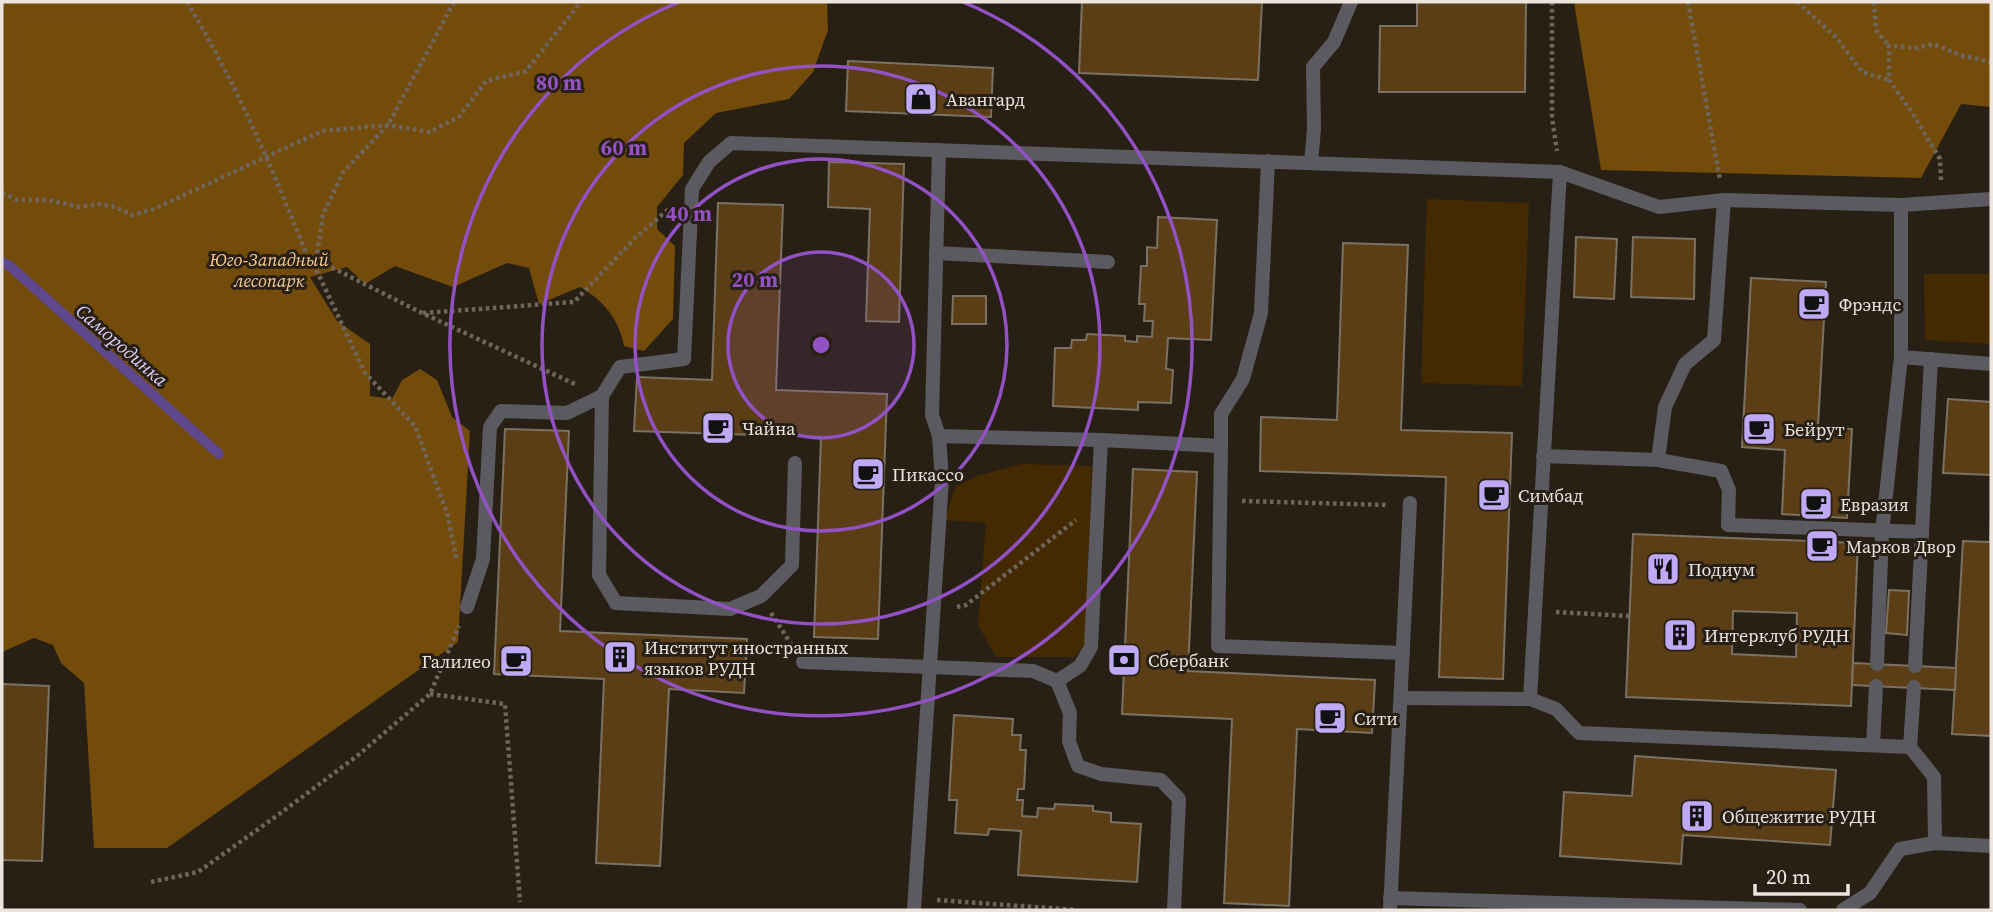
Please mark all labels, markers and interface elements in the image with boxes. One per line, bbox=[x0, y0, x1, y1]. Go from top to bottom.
text: 80 m bbox=[536, 68, 582, 97]
shop icon: Авангард bbox=[902, 80, 940, 118]
place label: Авангард bbox=[946, 87, 1025, 112]
text: 60 m bbox=[601, 133, 647, 162]
text: 40 m bbox=[666, 199, 712, 228]
park label: Юго-Западный лесопарк bbox=[208, 247, 329, 293]
text: 20 m bbox=[732, 265, 778, 294]
cafe icon: Фрэндс bbox=[1795, 285, 1833, 323]
place label: Фрэндс bbox=[1839, 292, 1902, 317]
water label: Самородинка bbox=[71, 298, 174, 392]
centre of rings bbox=[809, 333, 833, 357]
cafe icon: Чайна bbox=[699, 409, 737, 447]
cafe icon: Бейрут bbox=[1740, 410, 1778, 448]
place label: Чайна bbox=[742, 416, 796, 441]
place label: Бейрут bbox=[1784, 417, 1845, 442]
cafe icon: Пикассо bbox=[849, 455, 887, 493]
place label: Пикассо bbox=[892, 462, 964, 487]
cafe icon: Симбад bbox=[1475, 476, 1513, 514]
place label: Симбад bbox=[1518, 483, 1583, 508]
cafe icon: Евразия bbox=[1797, 485, 1835, 523]
place label: Евразия bbox=[1840, 492, 1909, 517]
cafe icon: Марков Двор bbox=[1803, 527, 1841, 565]
place label: Марков Двор bbox=[1846, 534, 1956, 559]
restaurant icon: Подиум bbox=[1644, 550, 1682, 588]
place label: Подиум bbox=[1688, 557, 1755, 582]
building icon: Интерклуб РУДН bbox=[1661, 616, 1699, 654]
place label: Интерклуб РУДН bbox=[1704, 623, 1850, 648]
place label: Институт иностранных языков РУДН bbox=[644, 635, 849, 681]
building icon: Институт иностранных языков РУДН bbox=[601, 638, 639, 676]
bank icon: Сбербанк bbox=[1105, 641, 1143, 679]
cafe icon: Галилео bbox=[497, 642, 535, 680]
place label: Сбербанк bbox=[1148, 648, 1229, 673]
place label: Галилео bbox=[421, 649, 491, 674]
cafe icon: Сити bbox=[1311, 699, 1349, 737]
place label: Сити bbox=[1354, 706, 1398, 731]
building icon: Общежитие РУДН bbox=[1678, 797, 1716, 835]
place label: Общежитие РУДН bbox=[1722, 804, 1876, 829]
scale bar bbox=[1755, 852, 1848, 896]
text: 20 m bbox=[1766, 862, 1811, 891]

